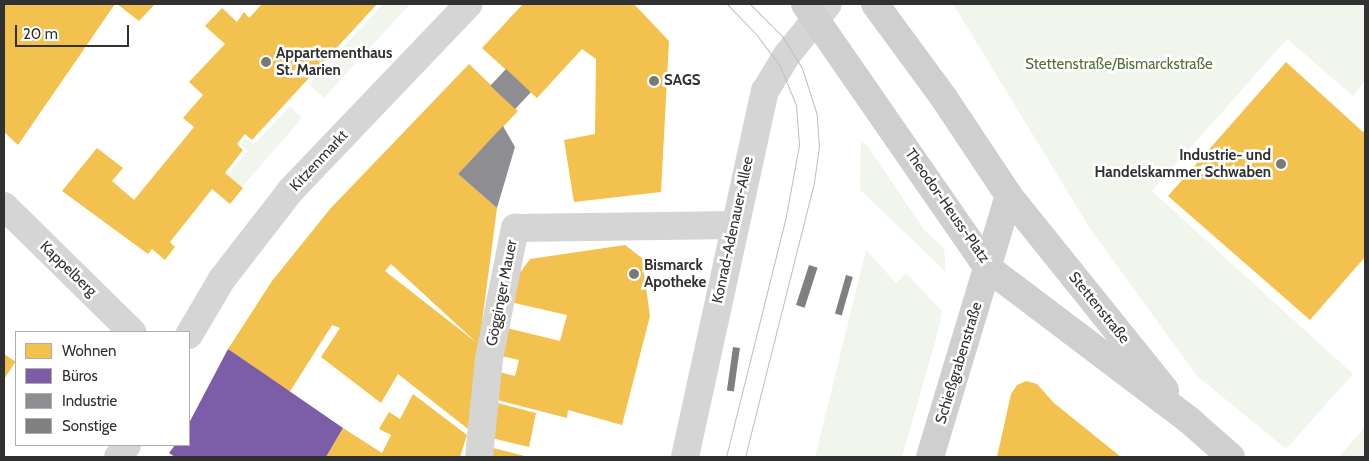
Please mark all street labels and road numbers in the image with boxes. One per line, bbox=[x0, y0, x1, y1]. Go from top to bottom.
street label: Kitzenmarkt bbox=[286, 127, 352, 195]
street label: Theodor-Heuss-Platz bbox=[901, 145, 993, 267]
street label: Konrad-Adenauer-Allee bbox=[709, 155, 757, 305]
street label: Kappelberg bbox=[36, 238, 100, 300]
street label: Gögginger Mauer bbox=[483, 238, 521, 348]
street label: Stettenstraße bbox=[1065, 269, 1133, 347]
street label: Schießgrabenstraße bbox=[932, 300, 986, 426]

